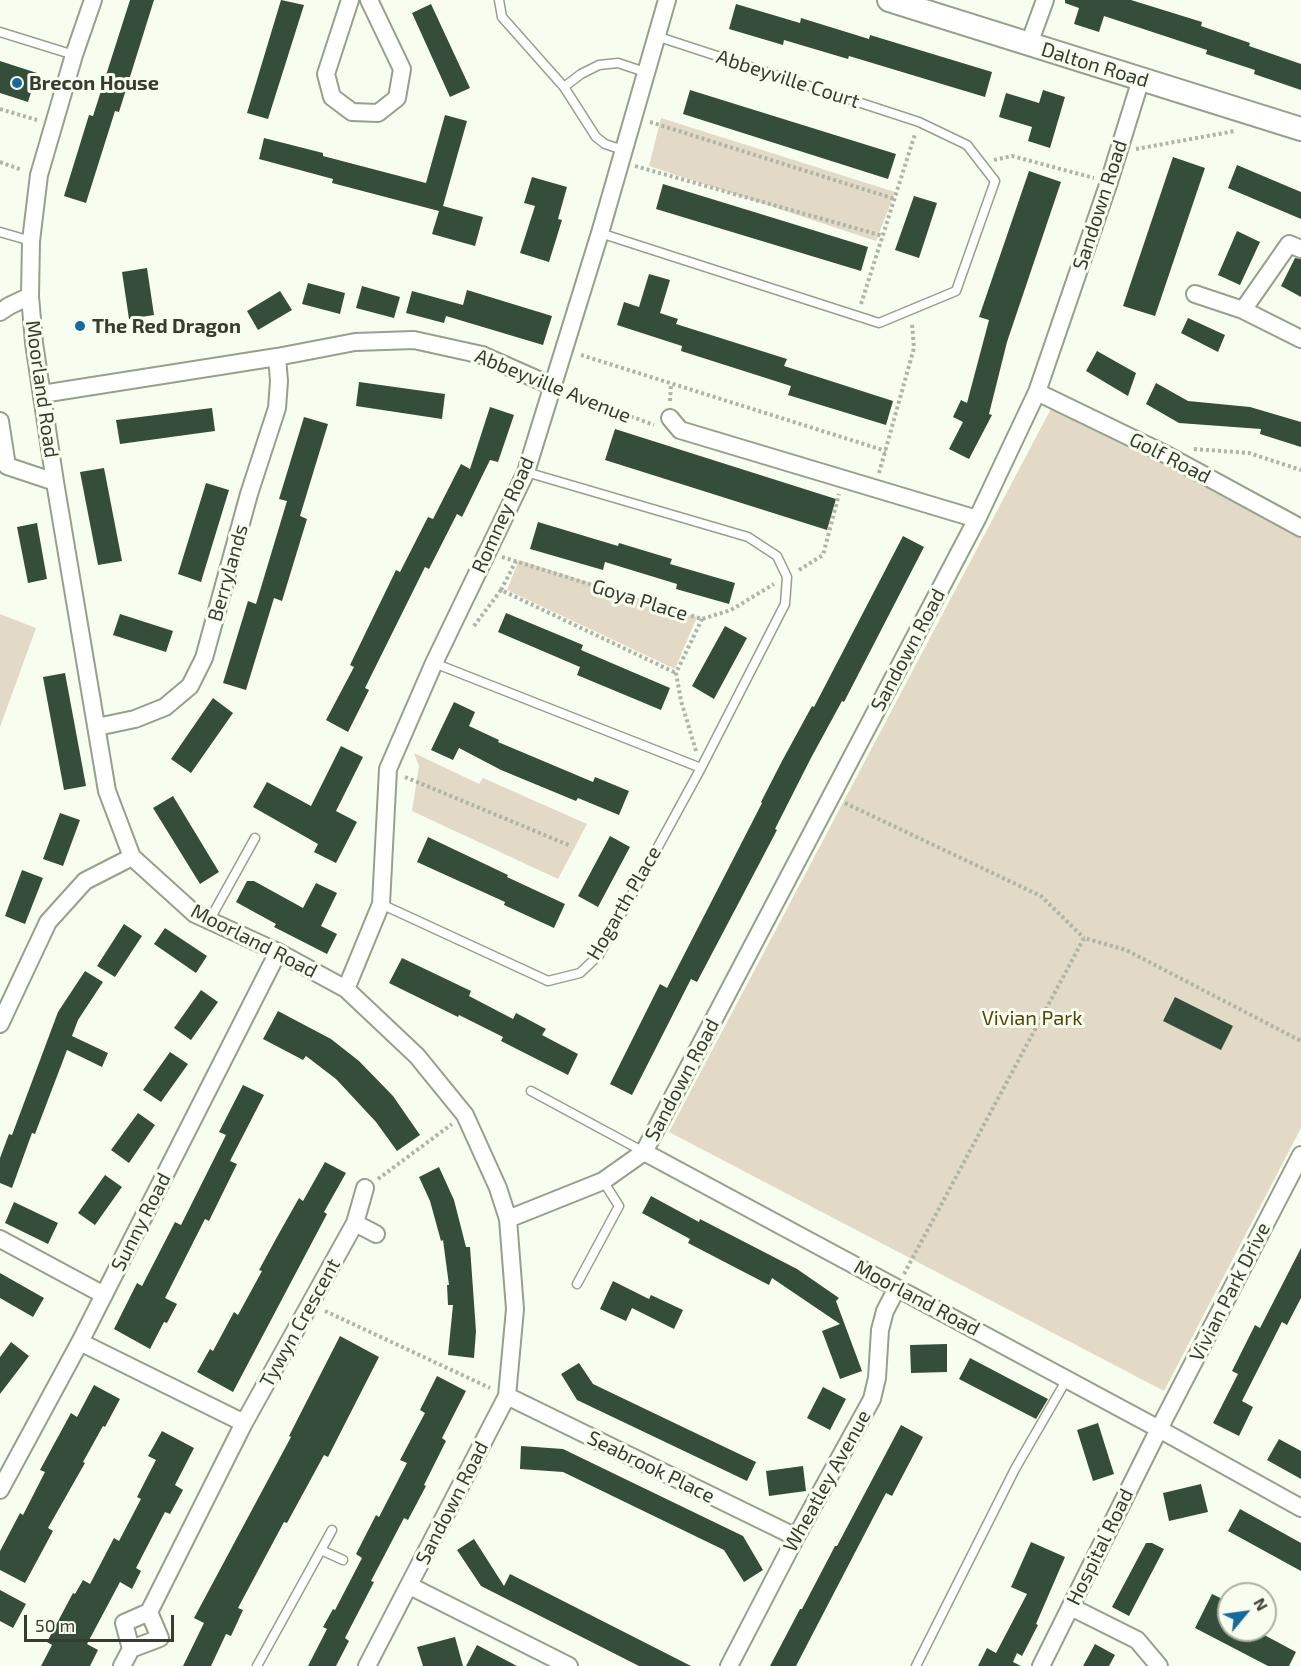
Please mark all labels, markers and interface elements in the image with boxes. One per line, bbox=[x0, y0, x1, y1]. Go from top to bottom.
street label: Dalton Road bbox=[1038, 37, 1152, 93]
street label: Abbeyville Court bbox=[713, 45, 863, 113]
place label: Brecon House bbox=[29, 71, 159, 95]
marker: Brecon House bbox=[10, 76, 24, 90]
street label: Sandown Road bbox=[1068, 137, 1132, 273]
place label: The Red Dragon bbox=[92, 314, 241, 338]
street label: Moorland Road bbox=[20, 319, 64, 459]
marker: The Red Dragon bbox=[73, 319, 87, 333]
street label: Abbeyville Avenue bbox=[471, 344, 635, 428]
street label: Golf Road bbox=[1125, 427, 1215, 489]
street label: Romney Road bbox=[467, 453, 539, 577]
street label: Berrylands bbox=[203, 522, 253, 624]
street label: Goya Place bbox=[589, 574, 691, 626]
street label: Sandown Road bbox=[866, 585, 950, 715]
street label: Hogarth Place bbox=[582, 842, 666, 964]
street label: Moorland Road bbox=[187, 899, 321, 983]
park label: Vivian Park bbox=[982, 1006, 1082, 1030]
street label: Sandown Road bbox=[640, 1015, 724, 1145]
street label: Sunny Road bbox=[106, 1169, 176, 1275]
street label: Vivian Park Drive bbox=[1185, 1219, 1275, 1365]
street label: Tywyn Crescent bbox=[255, 1254, 345, 1392]
street label: Moorland Road bbox=[850, 1255, 984, 1341]
street label: Wheatley Avenue bbox=[778, 1406, 876, 1556]
street label: Seabrook Place bbox=[583, 1426, 719, 1508]
street label: Sandown Road bbox=[411, 1437, 493, 1569]
street label: Hospital Road bbox=[1061, 1485, 1139, 1609]
north arrow bbox=[1217, 1582, 1277, 1642]
text: N bbox=[1250, 1594, 1273, 1614]
scale bar bbox=[27, 1603, 177, 1641]
text: 50 m bbox=[35, 1614, 75, 1636]

